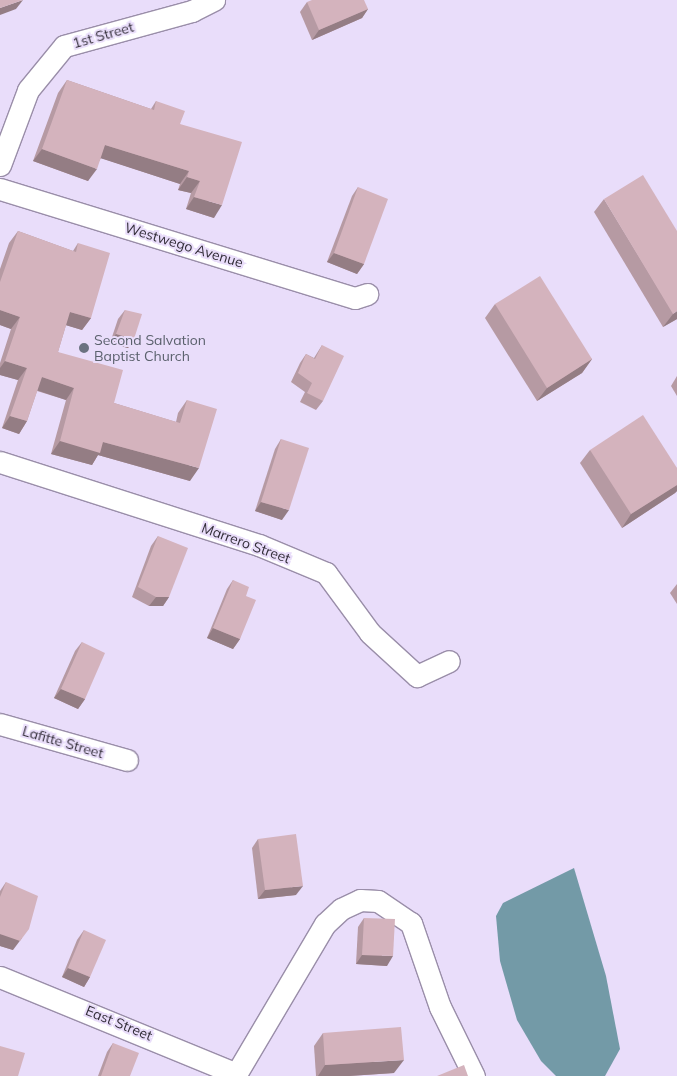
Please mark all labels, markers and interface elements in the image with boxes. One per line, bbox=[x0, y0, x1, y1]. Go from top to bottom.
street label: 1st Street bbox=[71, 18, 135, 52]
street label: Westwego Avenue bbox=[123, 219, 245, 271]
place label: Second Salvation Baptist Church bbox=[94, 332, 206, 364]
marker: Second Salvation Baptist Church bbox=[78, 342, 90, 354]
street label: Marrero Street bbox=[199, 519, 293, 567]
street label: Lafitte Street bbox=[21, 722, 105, 762]
street label: East Street bbox=[83, 1002, 155, 1044]

